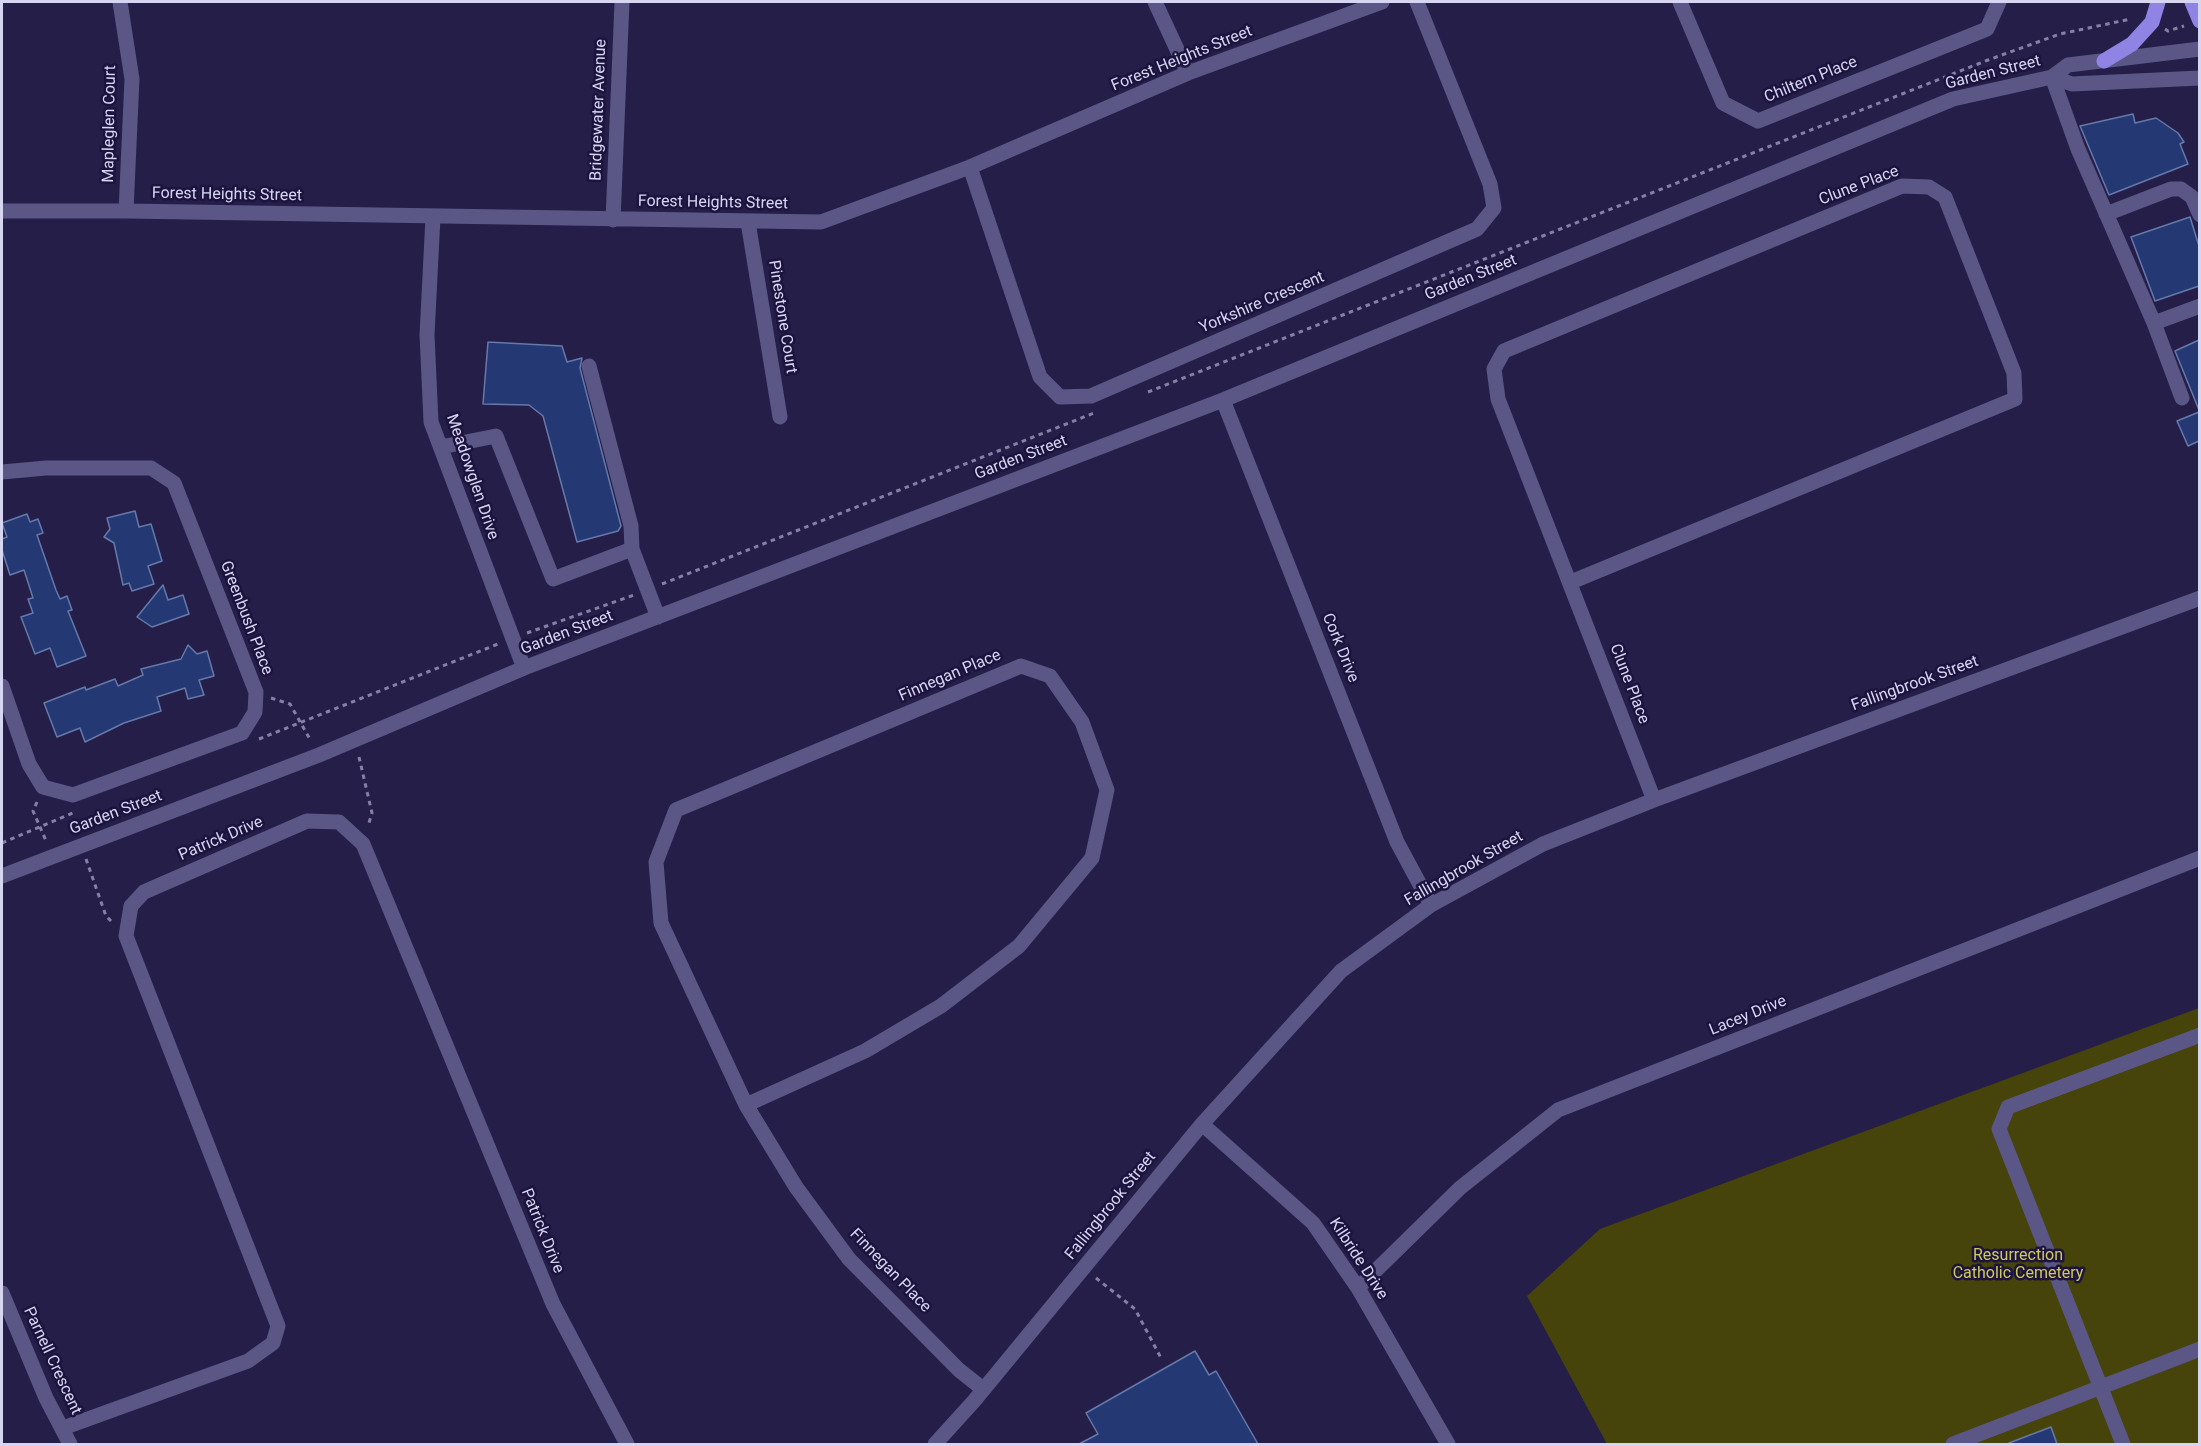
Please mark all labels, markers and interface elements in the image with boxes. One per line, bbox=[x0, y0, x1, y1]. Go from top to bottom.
street label: Forest Heights Street bbox=[1109, 22, 1255, 96]
street label: Bridgewater Avenue bbox=[587, 39, 611, 181]
street label: Garden Street bbox=[1943, 52, 2043, 94]
street label: Chiltern Place bbox=[1762, 53, 1860, 107]
street label: Mapleglen Court bbox=[99, 65, 121, 183]
street label: Clune Place bbox=[1816, 162, 1902, 210]
street label: Forest Heights Street bbox=[152, 184, 302, 206]
street label: Forest Heights Street bbox=[638, 192, 788, 214]
street label: Garden Street bbox=[1422, 251, 1520, 305]
street label: Pinestone Court bbox=[764, 259, 800, 375]
street label: Yorkshire Crescent bbox=[1197, 268, 1327, 338]
street label: Meadowglen Drive bbox=[442, 412, 502, 542]
street label: Garden Street bbox=[972, 432, 1070, 484]
street label: Greenbush Place bbox=[215, 558, 277, 678]
street label: Garden Street bbox=[518, 607, 616, 659]
street label: Cork Drive bbox=[1317, 611, 1363, 685]
street label: Clune Place bbox=[1605, 641, 1653, 727]
street label: Finnegan Place bbox=[896, 646, 1004, 706]
street label: Fallingbrook Street bbox=[1849, 652, 1981, 716]
street label: Garden Street bbox=[67, 787, 165, 839]
street label: Patrick Drive bbox=[176, 813, 266, 865]
street label: Fallingbrook Street bbox=[1401, 827, 1527, 911]
street label: Lacey Drive bbox=[1707, 992, 1789, 1040]
street label: Fallingbrook Street bbox=[1062, 1148, 1160, 1264]
street label: Patrick Drive bbox=[516, 1186, 568, 1276]
street label: Kilbride Drive bbox=[1324, 1215, 1392, 1303]
street label: Finnegan Place bbox=[845, 1225, 935, 1317]
park label: Resurrection Catholic Cemetery bbox=[1953, 1246, 2083, 1284]
street label: Parnell Crescent bbox=[19, 1304, 85, 1418]

